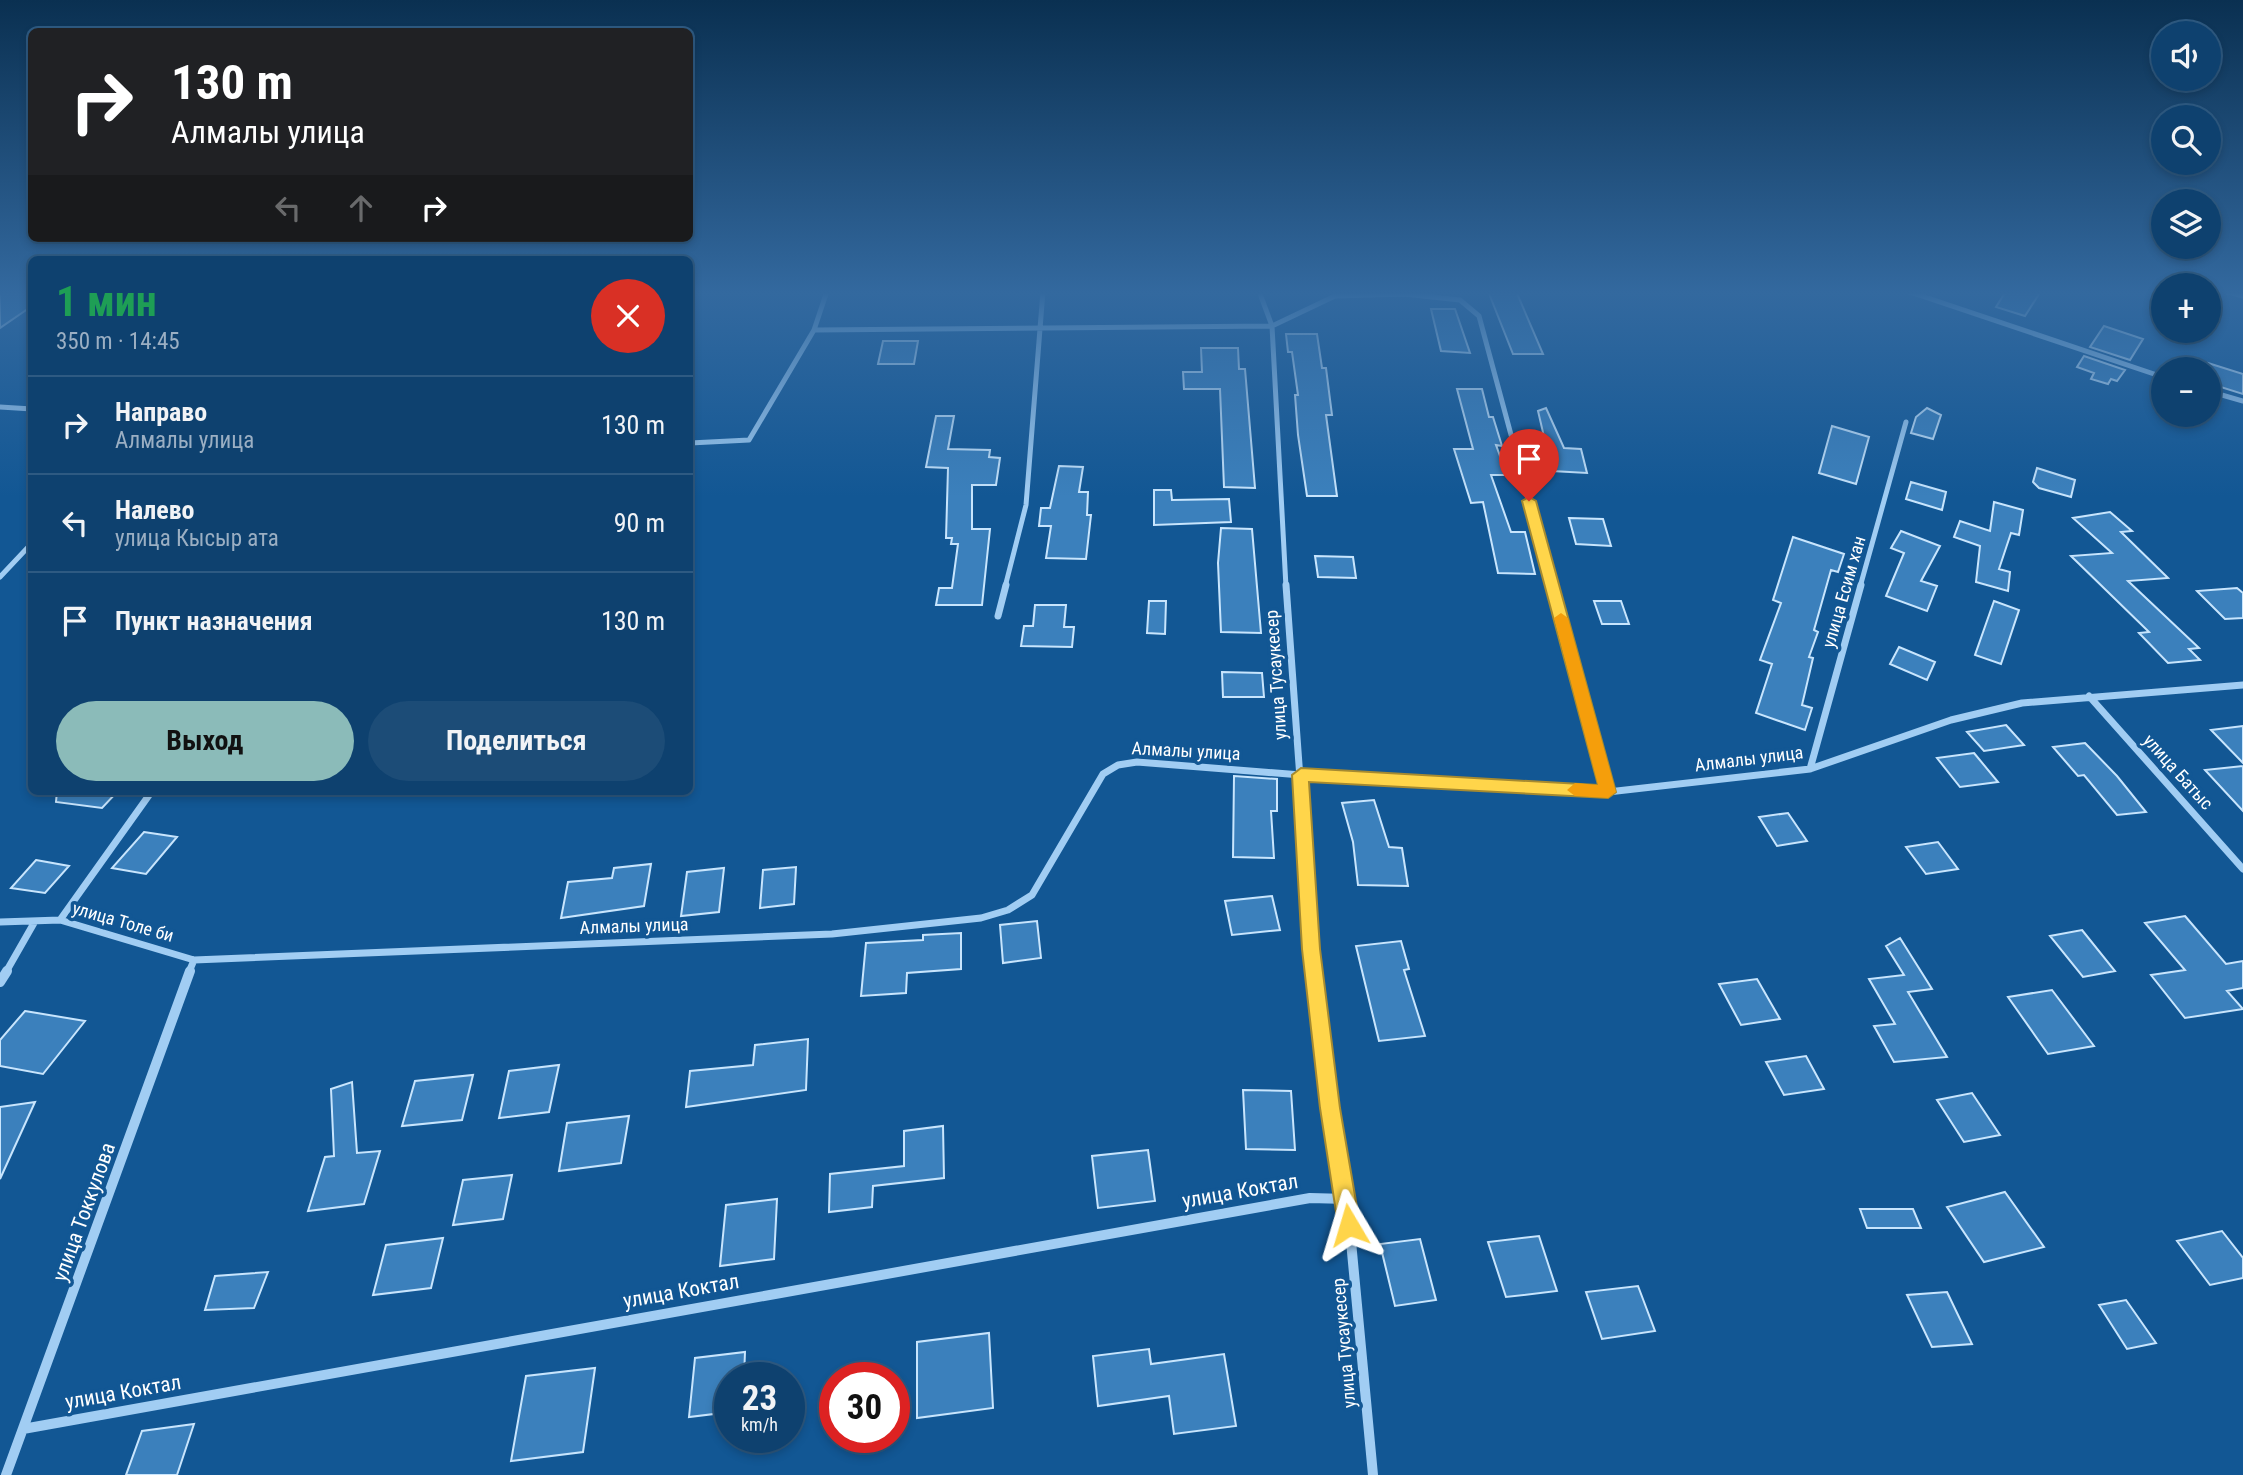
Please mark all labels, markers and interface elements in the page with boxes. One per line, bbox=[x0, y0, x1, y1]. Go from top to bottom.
map controls bbox=[2151, 21, 2221, 427]
button: sound bbox=[2151, 21, 2221, 91]
text: 130 m bbox=[171, 54, 293, 111]
icon: right bbox=[56, 56, 147, 147]
button: search bbox=[2151, 105, 2221, 175]
text: Алмалы улица bbox=[171, 113, 365, 151]
icon: left bbox=[269, 189, 307, 227]
icon: ahead bbox=[342, 189, 380, 227]
icon: right bbox=[415, 189, 453, 227]
button: layers bbox=[2151, 189, 2221, 259]
button: + bbox=[2151, 273, 2221, 343]
text: 1 мин bbox=[56, 277, 157, 326]
button: close bbox=[591, 279, 665, 353]
text: 350 m · 14:45 bbox=[56, 328, 180, 355]
button: − bbox=[2151, 357, 2221, 427]
text: Направо bbox=[115, 397, 207, 427]
icon: right bbox=[56, 406, 94, 444]
text: 130 m bbox=[601, 410, 665, 440]
text: Алмалы улица bbox=[115, 427, 254, 454]
pin bbox=[1499, 429, 1559, 501]
icon: arrive bbox=[1510, 440, 1548, 478]
text: Налево bbox=[115, 495, 195, 525]
icon: left bbox=[56, 504, 94, 542]
text: 90 m bbox=[614, 508, 665, 538]
text: улица Кысыр ата bbox=[115, 525, 279, 552]
street label: улица Есим хан bbox=[1818, 534, 1870, 650]
icon: arrive bbox=[56, 602, 94, 640]
text: Пункт назначения bbox=[115, 606, 313, 636]
text: 130 m bbox=[601, 606, 665, 636]
street label: улица Тусаукесер bbox=[1260, 609, 1291, 741]
button: Выход bbox=[56, 701, 354, 781]
button: Поделиться bbox=[368, 701, 665, 781]
street label: улица Батыс bbox=[2139, 730, 2218, 814]
street label: Алмалы улица bbox=[1131, 737, 1241, 764]
street label: Алмалы улица bbox=[1694, 741, 1804, 776]
street label: улица Толе би bbox=[70, 897, 176, 946]
street label: Алмалы улица bbox=[579, 913, 689, 938]
street label: улица Токкулова bbox=[48, 1139, 120, 1285]
street label: улица Коктал bbox=[1180, 1169, 1300, 1213]
position arrow bbox=[1312, 1188, 1386, 1262]
street label: улица Коктал bbox=[621, 1269, 741, 1313]
street label: улица Тусаукесер bbox=[1327, 1277, 1360, 1409]
speed limit sign: 30 bbox=[819, 1362, 910, 1453]
street label: улица Коктал bbox=[63, 1370, 183, 1414]
text: 23 bbox=[742, 1378, 777, 1419]
text: km/h bbox=[741, 1414, 778, 1435]

